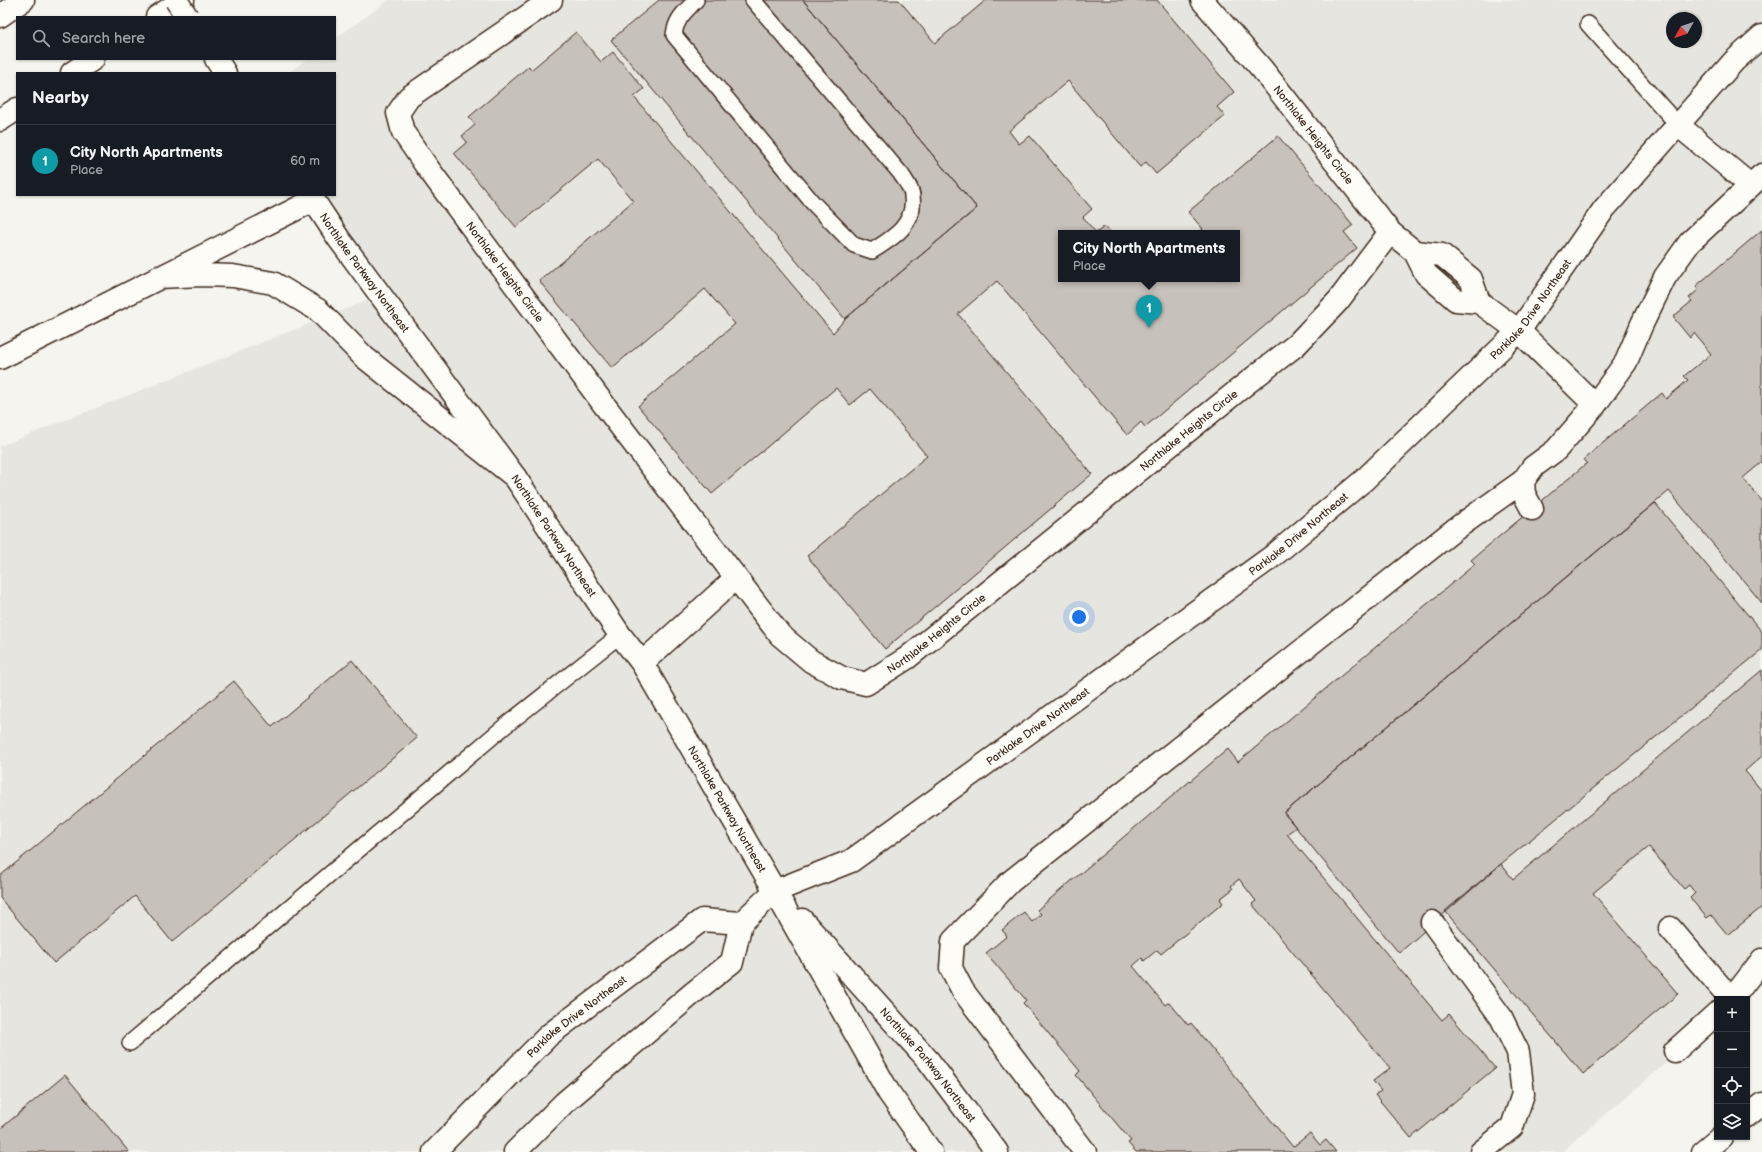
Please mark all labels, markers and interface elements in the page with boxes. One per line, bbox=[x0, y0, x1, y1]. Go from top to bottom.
north arrow bbox=[1666, 12, 1702, 48]
search box bbox=[16, 16, 336, 60]
icon: search bbox=[30, 27, 52, 49]
text: Search here bbox=[62, 29, 145, 48]
street label: Northlake Heights Circle bbox=[1271, 83, 1356, 187]
text: Nearby bbox=[32, 88, 89, 108]
text: City North Apartments bbox=[70, 143, 223, 162]
text: 1 bbox=[42, 153, 48, 169]
text: 60 m bbox=[290, 153, 320, 169]
text: Place bbox=[70, 162, 103, 178]
street label: Northlake Parkway Northeast bbox=[317, 211, 412, 336]
street label: Northlake Heights Circle bbox=[463, 219, 546, 325]
popup bbox=[1058, 230, 1240, 282]
text: City North Apartments bbox=[1073, 239, 1225, 258]
street label: Parklake Drive Northeast bbox=[1487, 256, 1574, 362]
text: Place bbox=[1073, 258, 1106, 274]
pin: 1 bbox=[1136, 295, 1162, 328]
street label: Northlake Heights Circle bbox=[1138, 387, 1241, 474]
street label: Northlake Parkway Northeast bbox=[508, 472, 599, 600]
street label: Parklake Drive Northeast bbox=[1246, 490, 1351, 578]
street label: Northlake Heights Circle bbox=[885, 591, 989, 676]
your location bbox=[1069, 607, 1089, 627]
street label: Parklake Drive Northeast bbox=[984, 685, 1093, 768]
street label: Northlake Parkway Northeast bbox=[685, 744, 769, 875]
street label: Parklake Drive Northeast bbox=[524, 973, 630, 1061]
map controls bbox=[1714, 996, 1750, 1140]
button: + bbox=[1714, 996, 1750, 1032]
street label: Northlake Parkway Northeast bbox=[877, 1005, 979, 1125]
button: − bbox=[1714, 1032, 1750, 1068]
button: locate bbox=[1714, 1068, 1750, 1104]
button: layers bbox=[1714, 1104, 1750, 1140]

